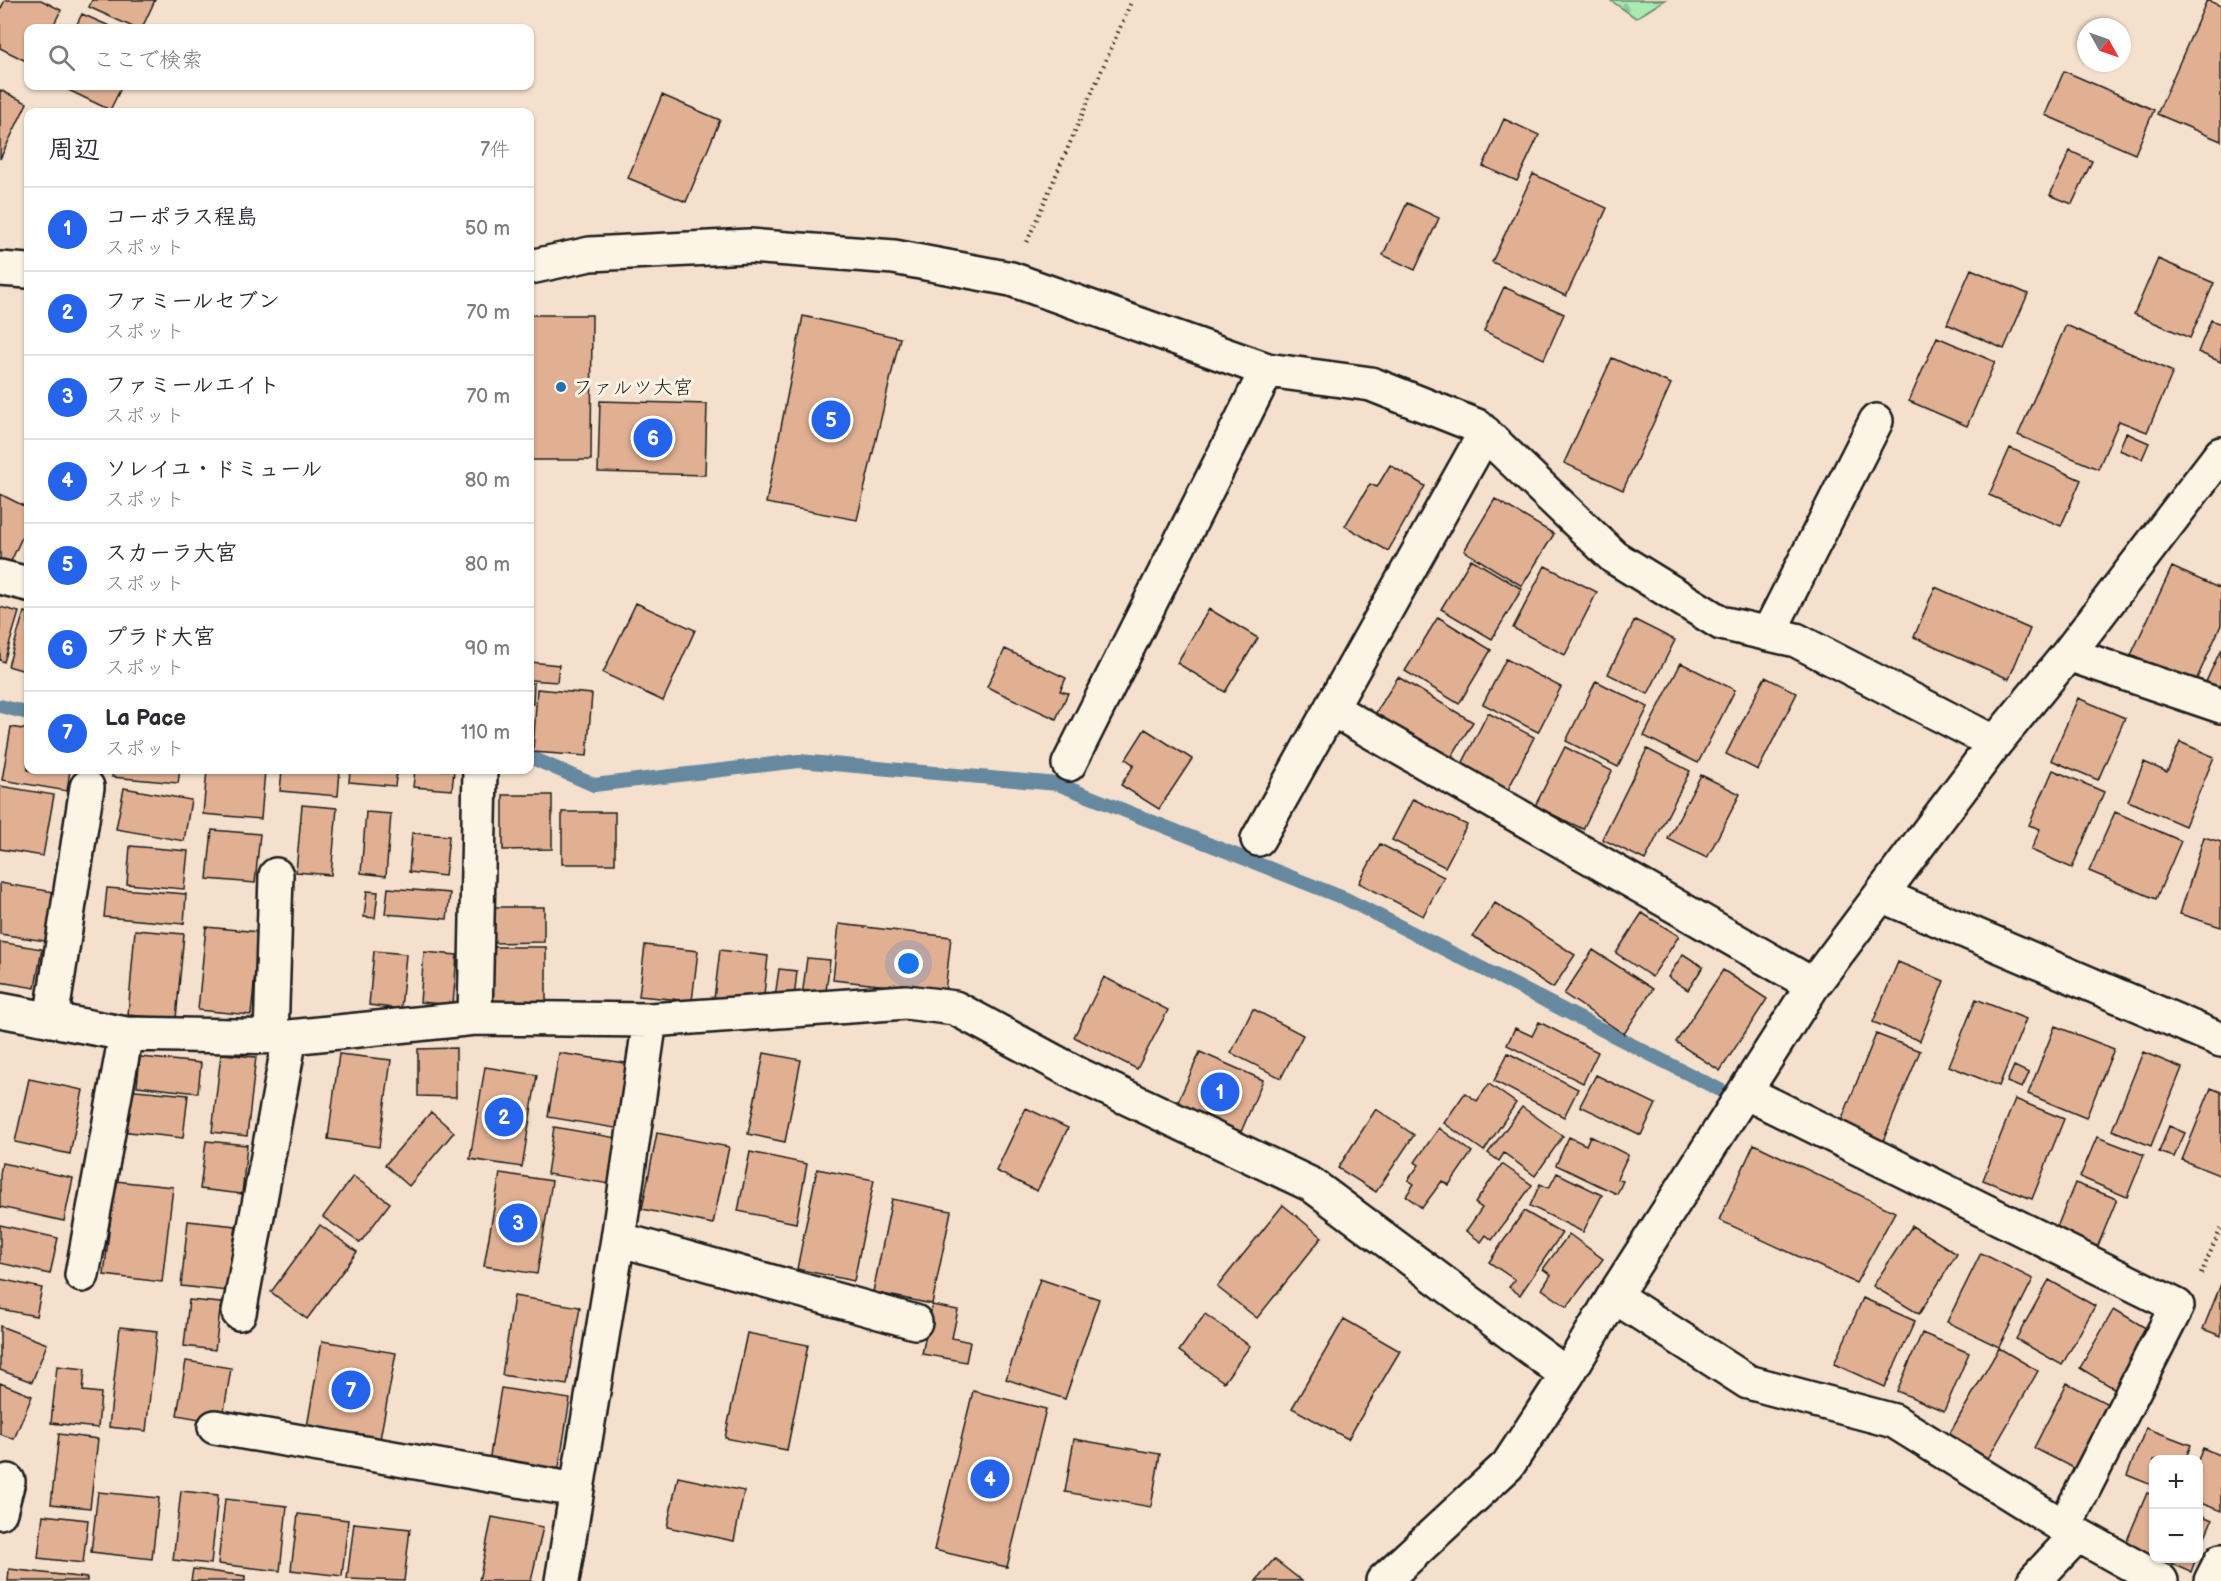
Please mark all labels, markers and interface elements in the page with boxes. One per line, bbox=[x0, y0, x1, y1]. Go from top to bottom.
north arrow bbox=[2077, 18, 2131, 72]
search box bbox=[24, 24, 534, 90]
icon: search bbox=[45, 41, 78, 74]
text: ここで検索 bbox=[93, 47, 203, 74]
text: 周辺 bbox=[48, 135, 100, 166]
text: 7件 bbox=[480, 138, 510, 162]
text: コーポラス程島 bbox=[105, 204, 258, 231]
text: 1 bbox=[63, 217, 72, 241]
text: 50 m bbox=[465, 217, 510, 241]
text: スポット bbox=[105, 236, 185, 260]
text: ファミールセブン bbox=[105, 288, 280, 315]
text: 2 bbox=[62, 301, 73, 325]
text: 70 m bbox=[466, 301, 510, 325]
text: スポット bbox=[105, 320, 185, 344]
text: ファミールエイト bbox=[105, 372, 280, 399]
place label: ファルツ大宮 bbox=[573, 376, 693, 400]
marker: ファルツ大宮 bbox=[554, 380, 568, 394]
text: 3 bbox=[62, 385, 73, 409]
text: 70 m bbox=[466, 385, 510, 409]
pin: 5 bbox=[812, 398, 850, 442]
text: スポット bbox=[105, 404, 185, 428]
pin: 6 bbox=[634, 416, 672, 460]
text: ソレイユ・ドミュール bbox=[105, 456, 323, 483]
text: 4 bbox=[62, 469, 73, 493]
text: 80 m bbox=[465, 469, 510, 493]
text: スポット bbox=[105, 488, 185, 512]
text: スカーラ大宮 bbox=[105, 540, 237, 567]
text: 5 bbox=[62, 553, 73, 577]
text: 80 m bbox=[465, 553, 510, 577]
text: スポット bbox=[105, 572, 185, 596]
text: プラド大宮 bbox=[105, 624, 215, 651]
text: 6 bbox=[61, 637, 74, 661]
text: 90 m bbox=[465, 637, 510, 661]
text: スポット bbox=[105, 656, 185, 680]
text: La Pace bbox=[105, 705, 186, 732]
text: 7 bbox=[62, 721, 73, 745]
text: 110 m bbox=[461, 721, 510, 745]
text: スポット bbox=[105, 737, 185, 761]
your location bbox=[894, 949, 923, 978]
pin: 1 bbox=[1200, 1070, 1240, 1114]
pin: 2 bbox=[484, 1094, 524, 1140]
pin: 3 bbox=[498, 1200, 538, 1246]
pin: 7 bbox=[332, 1368, 370, 1412]
map controls bbox=[2149, 1455, 2203, 1563]
button: + bbox=[2149, 1455, 2203, 1509]
pin: 4 bbox=[970, 1456, 1010, 1502]
button: − bbox=[2149, 1509, 2203, 1563]

